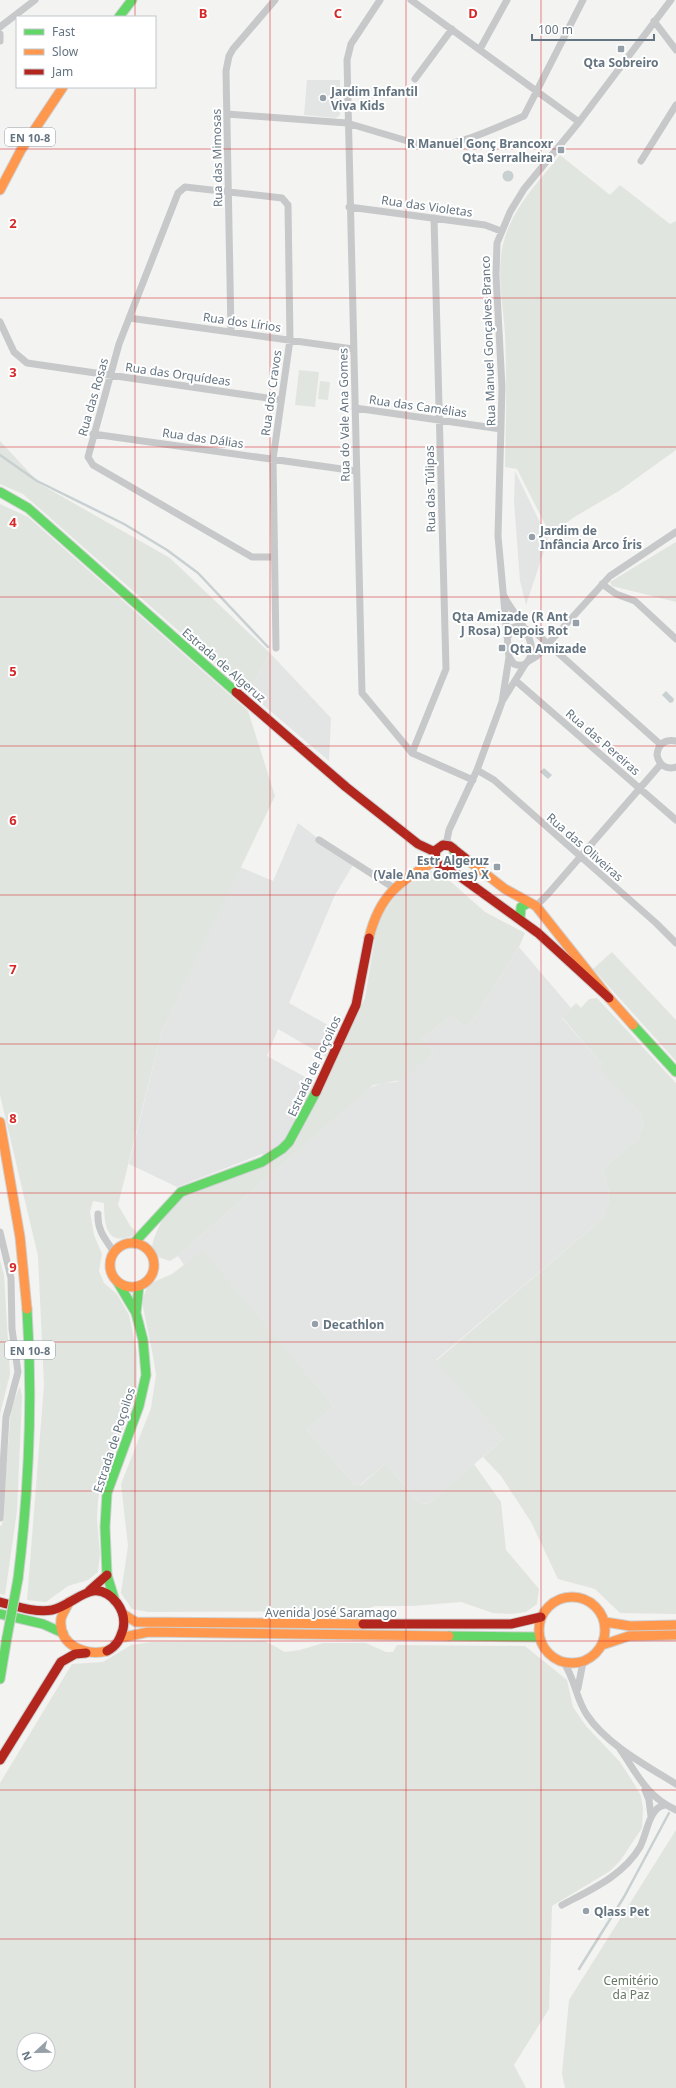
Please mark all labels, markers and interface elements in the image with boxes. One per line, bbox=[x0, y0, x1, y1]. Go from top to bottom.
text: B bbox=[199, 4, 207, 22]
text: C bbox=[334, 4, 342, 22]
text: D bbox=[468, 4, 478, 22]
legend bbox=[16, 16, 156, 88]
scale bar bbox=[532, 16, 654, 42]
text: 100 m bbox=[538, 21, 573, 38]
text: Fast bbox=[52, 23, 76, 40]
text: Slow bbox=[52, 43, 79, 60]
marker: Qta Sobreiro bbox=[616, 44, 626, 54]
place label: Qta Sobreiro bbox=[583, 54, 659, 71]
text: Jam bbox=[51, 63, 73, 80]
place label: Jardim Infantil Viva Kids bbox=[330, 83, 418, 114]
marker: Jardim Infantil Viva Kids bbox=[318, 93, 328, 103]
street label: Rua das Mimosas bbox=[208, 108, 226, 207]
road number: EN 10-8 bbox=[5, 128, 55, 146]
place label: R Manuel Gonç Brancoxr Qta Serralheira bbox=[407, 135, 554, 166]
marker: R Manuel Gonç Brancoxr Qta Serralheira bbox=[556, 145, 566, 155]
street label: Rua das Violetas bbox=[380, 191, 474, 221]
text: 2 bbox=[9, 214, 17, 232]
street label: Rua Manuel Gonçalves Branco bbox=[477, 255, 499, 427]
street label: Rua dos Lírios bbox=[202, 308, 282, 336]
street label: Rua do Vale Ana Gomes bbox=[334, 348, 354, 482]
street label: Rua dos Cravos bbox=[257, 349, 285, 437]
street label: Rua das Rosas bbox=[74, 356, 112, 438]
street label: Rua das Orquídeas bbox=[124, 358, 232, 390]
text: 3 bbox=[9, 363, 17, 381]
street label: Rua das Camélias bbox=[368, 391, 468, 421]
street label: Rua das Dálias bbox=[161, 424, 245, 452]
street label: Rua das Túlipas bbox=[421, 445, 439, 533]
text: 4 bbox=[9, 513, 17, 531]
place label: Jardim de Infância Arco Íris bbox=[539, 522, 642, 553]
marker: Jardim de Infância Arco Íris bbox=[527, 532, 537, 542]
place label: Qta Amizade (R Ant J Rosa) Depois Rot bbox=[452, 608, 568, 639]
marker: Qta Amizade (R Ant J Rosa) Depois Rot bbox=[571, 618, 581, 628]
street label: Estrada de Algeruz bbox=[179, 624, 270, 706]
place label: Qta Amizade bbox=[510, 640, 586, 657]
marker: Qta Amizade bbox=[497, 643, 507, 653]
text: 5 bbox=[9, 662, 17, 680]
street label: Rua das Pereiras bbox=[562, 705, 644, 779]
street label: Rua das Oliveiras bbox=[543, 809, 627, 885]
text: 6 bbox=[9, 811, 17, 829]
place label: Estr Algeruz (Vale Ana Gomes) X bbox=[374, 852, 489, 883]
marker: Estr Algeruz (Vale Ana Gomes) X bbox=[492, 862, 502, 872]
text: 7 bbox=[9, 960, 17, 978]
street label: Estrada de Poçoilos bbox=[283, 1013, 345, 1119]
text: 8 bbox=[9, 1109, 17, 1127]
text: 9 bbox=[9, 1258, 17, 1276]
place label: Decathlon bbox=[323, 1316, 384, 1333]
marker: Decathlon bbox=[310, 1319, 320, 1329]
road number: EN 10-8 bbox=[5, 1341, 55, 1359]
street label: Estrada de Poçoilos bbox=[89, 1385, 139, 1495]
street label: Avenida José Saramago bbox=[265, 1604, 397, 1621]
place label: Qlass Pet bbox=[594, 1903, 649, 1920]
marker: Qlass Pet bbox=[581, 1906, 591, 1916]
park label: Cemitério da Paz bbox=[603, 1972, 659, 2003]
north arrow bbox=[16, 2032, 56, 2072]
text: N bbox=[18, 2049, 35, 2063]

